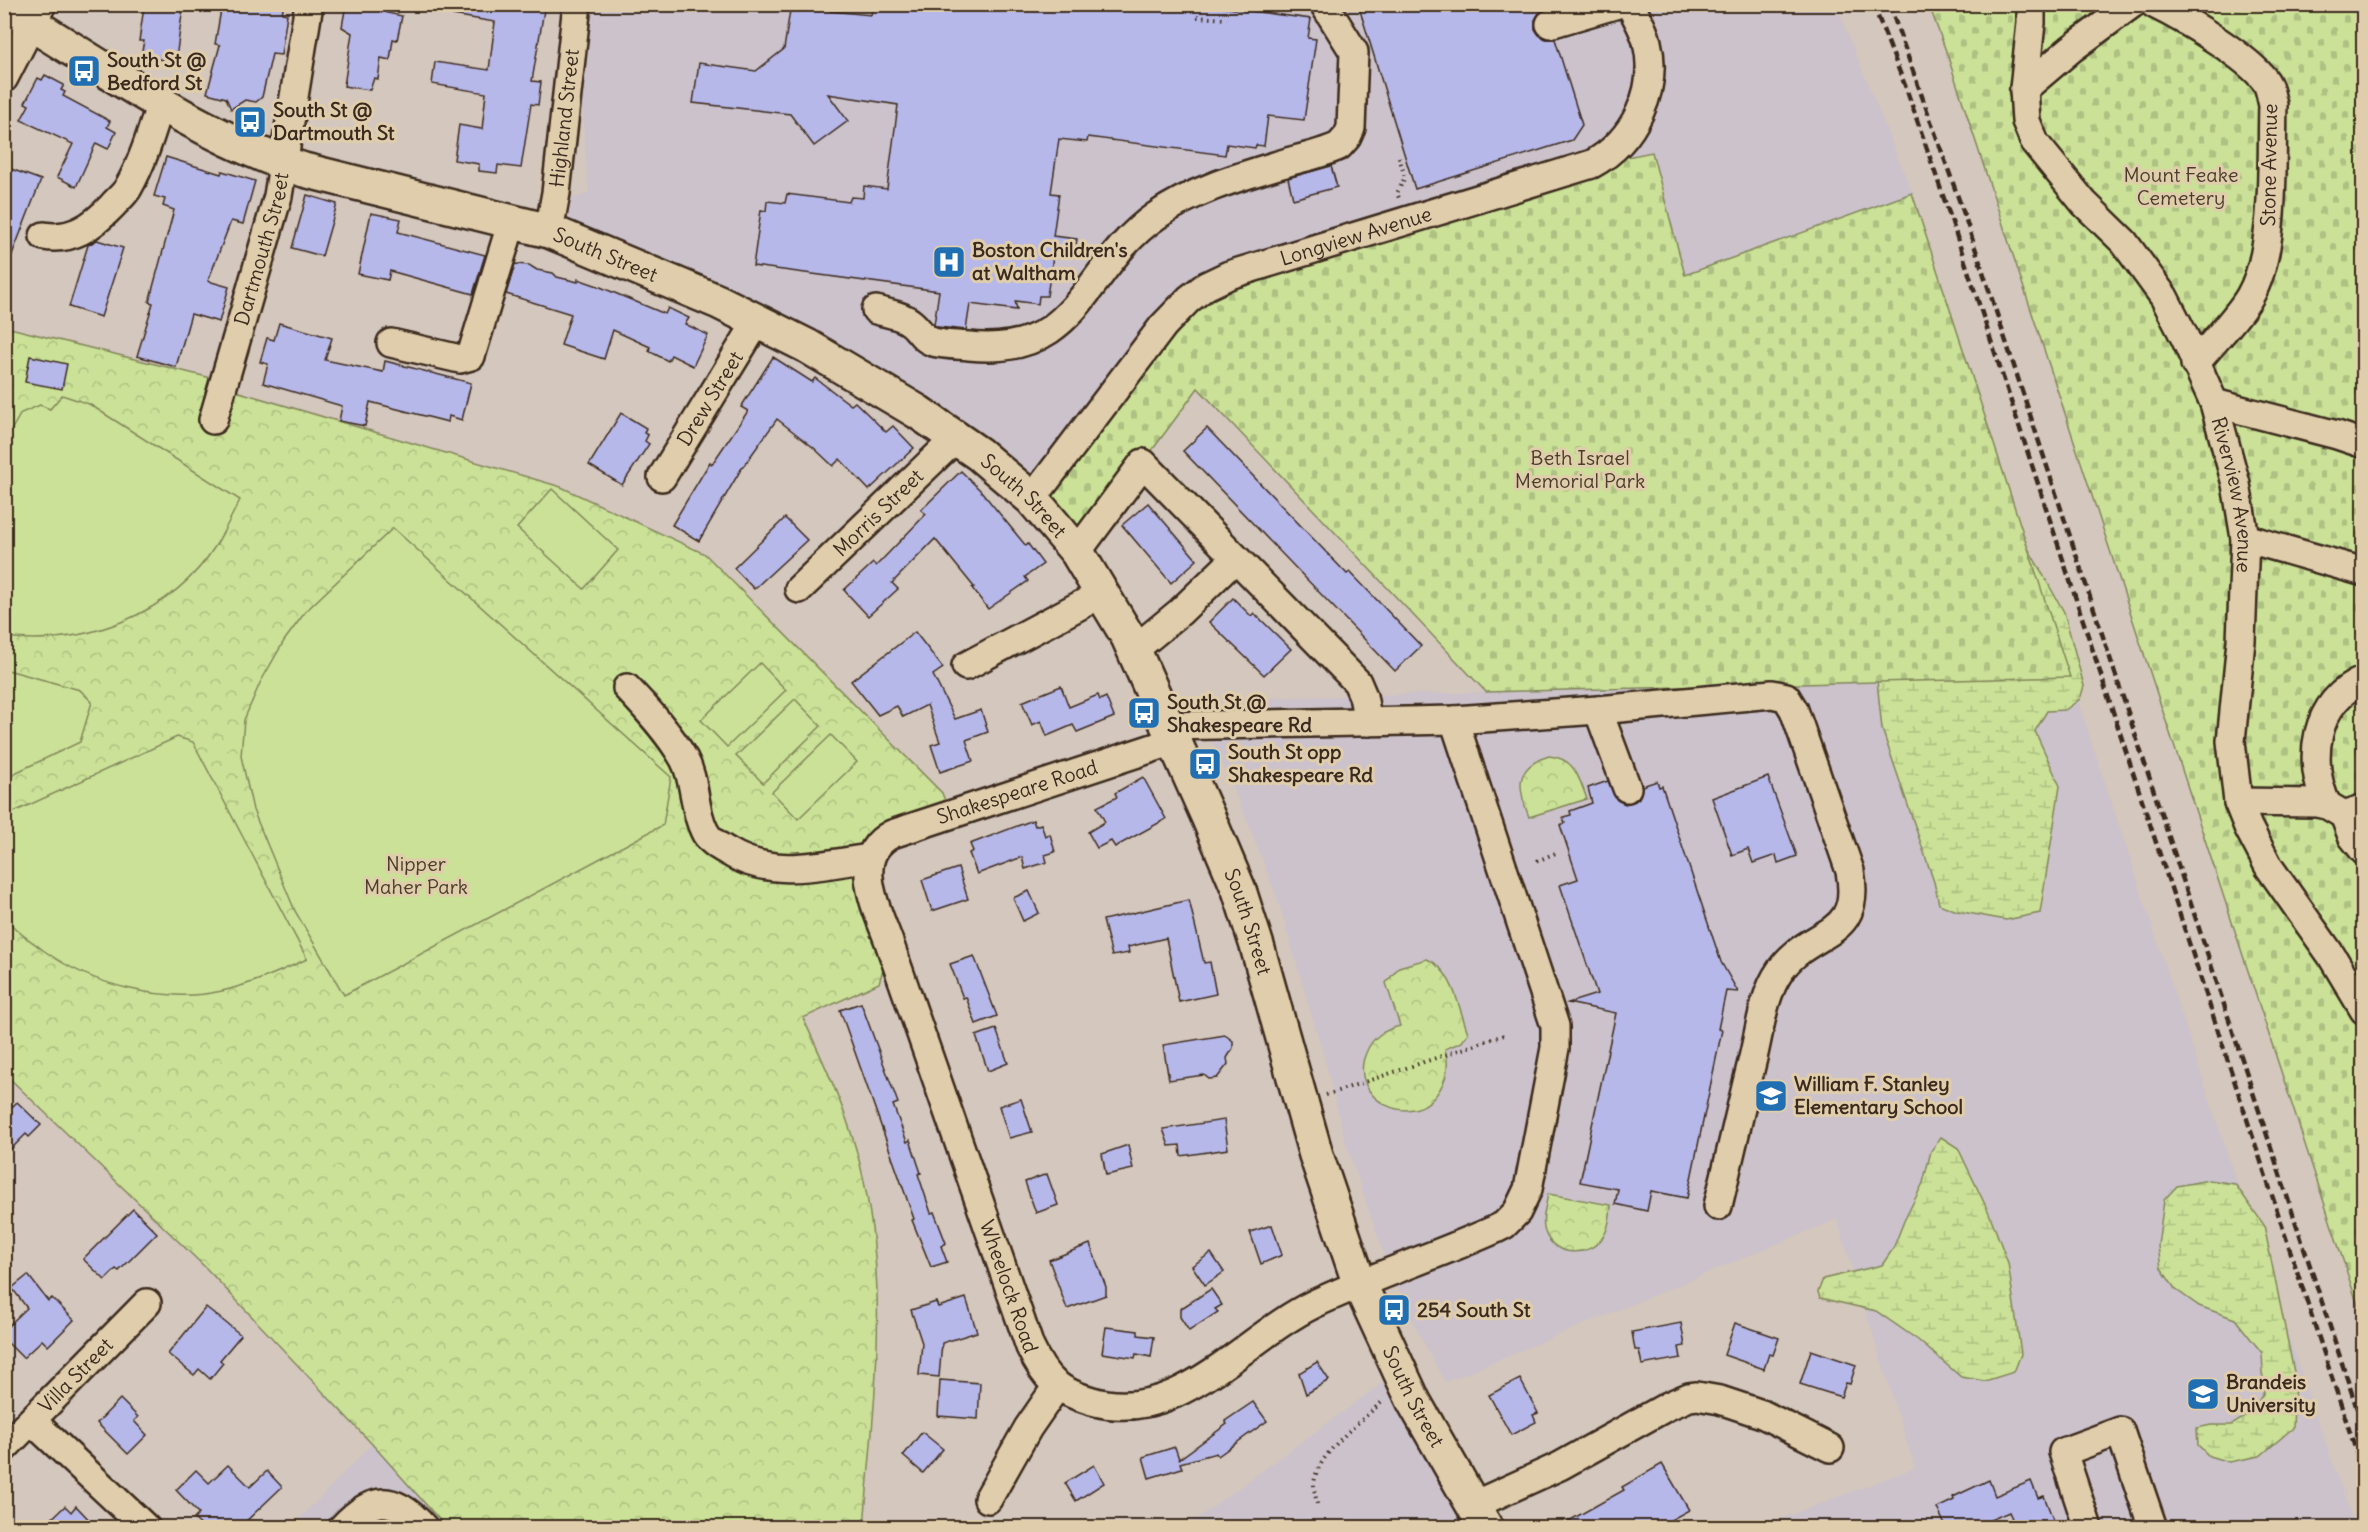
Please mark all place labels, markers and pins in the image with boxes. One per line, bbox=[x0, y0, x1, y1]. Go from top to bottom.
place label: South St @ Bedford St bbox=[107, 47, 206, 95]
bus stop icon: South St @ Bedford St bbox=[66, 53, 102, 89]
place label: South St @ Dartmouth St bbox=[273, 97, 395, 145]
bus stop icon: South St @ Dartmouth St bbox=[232, 104, 268, 140]
place label: Boston Children's at Waltham bbox=[972, 237, 1128, 285]
hospital icon: Boston Children's at Waltham bbox=[931, 244, 967, 280]
place label: South St @ Shakespeare Rd bbox=[1167, 689, 1312, 737]
bus stop icon: South St @ Shakespeare Rd bbox=[1126, 695, 1162, 731]
place label: South St opp Shakespeare Rd bbox=[1228, 739, 1373, 787]
bus stop icon: South St opp Shakespeare Rd bbox=[1187, 746, 1223, 782]
place label: William F. Stanley Elementary School bbox=[1794, 1071, 1963, 1119]
school or university icon: William F. Stanley Elementary School bbox=[1753, 1078, 1789, 1114]
bus stop icon: 254 South St bbox=[1376, 1292, 1412, 1328]
place label: 254 South St bbox=[1417, 1297, 1531, 1322]
place label: Brandeis University bbox=[2226, 1369, 2316, 1417]
school or university icon: Brandeis University bbox=[2185, 1376, 2221, 1412]

